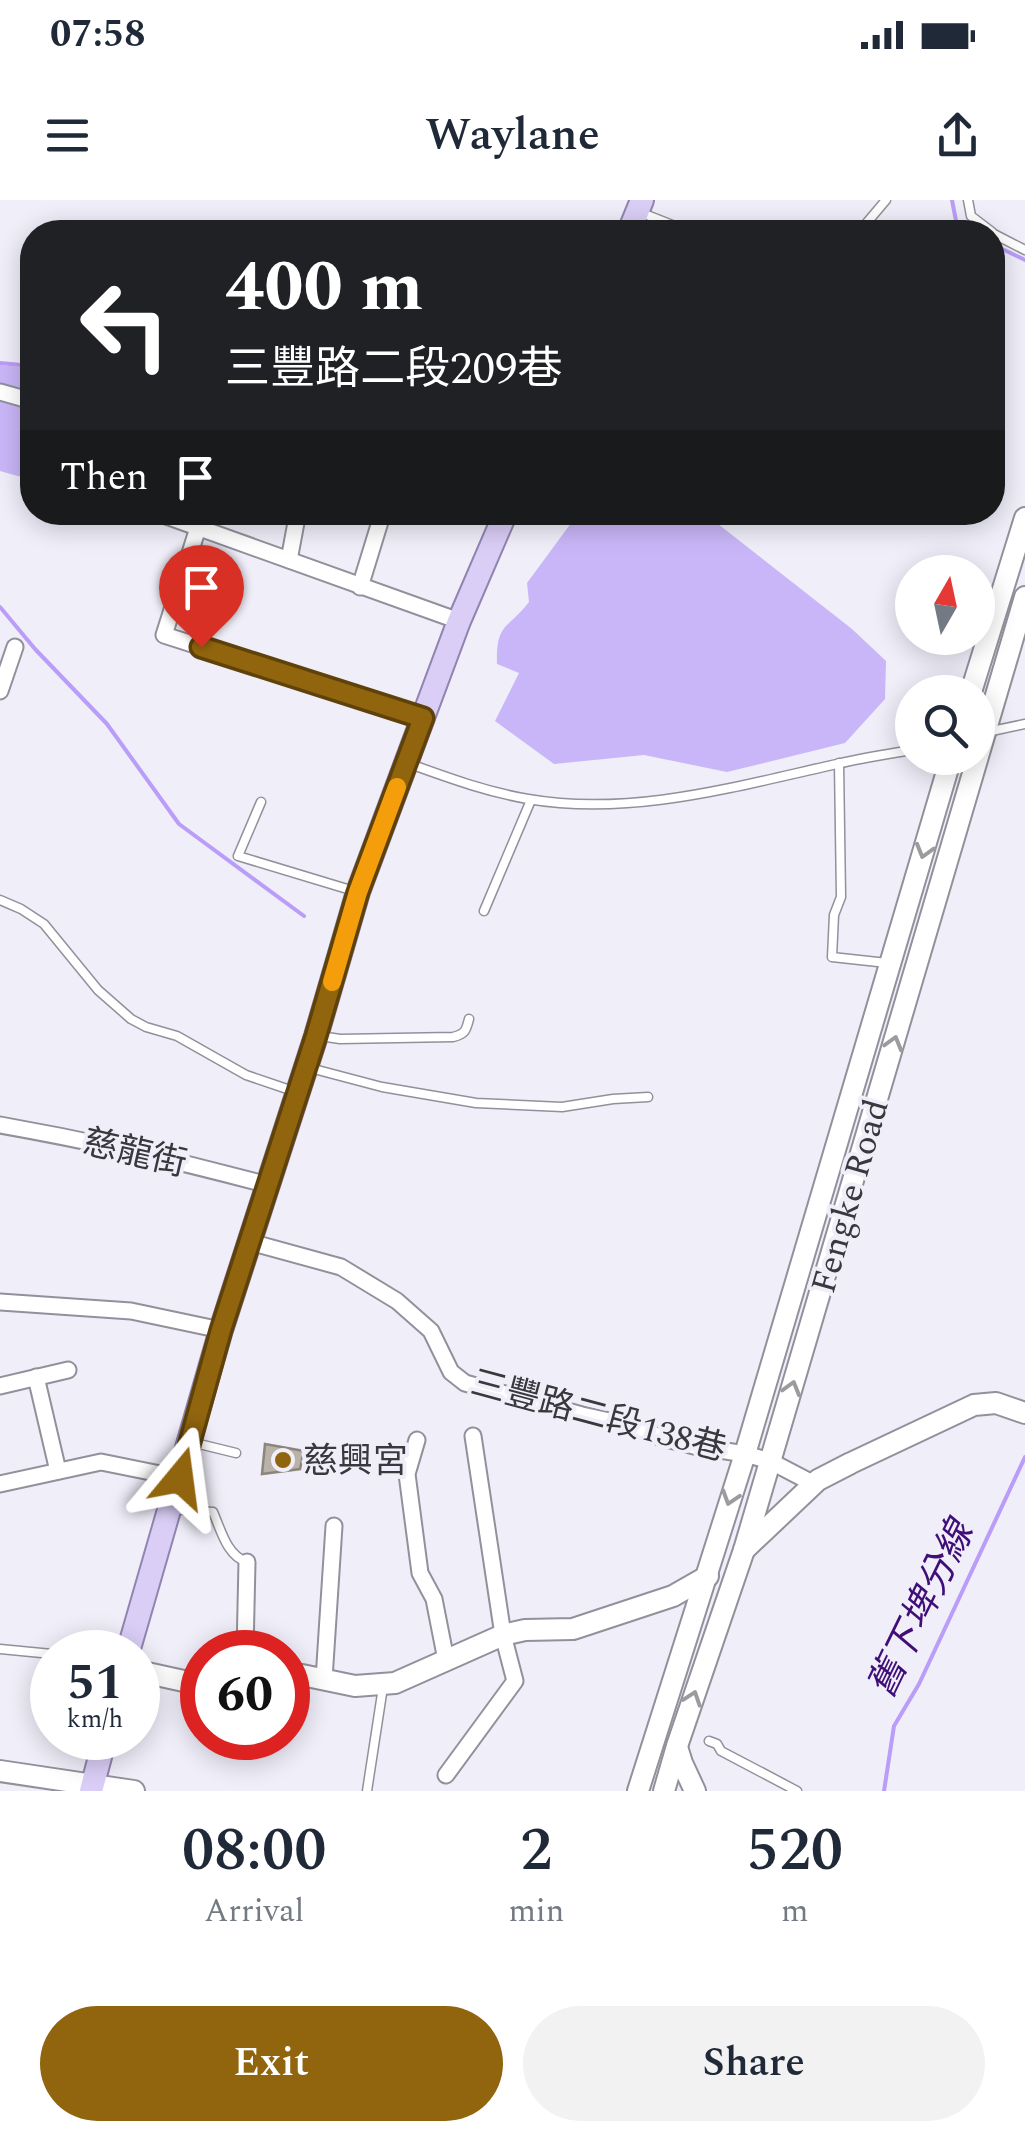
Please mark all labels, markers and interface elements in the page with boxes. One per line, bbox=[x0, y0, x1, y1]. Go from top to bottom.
text: 07:58 bbox=[50, 6, 145, 64]
text: Waylane bbox=[425, 101, 600, 170]
icon: menu bbox=[40, 108, 95, 163]
icon: share bbox=[930, 108, 985, 163]
text: 400 m bbox=[225, 235, 423, 341]
icon: left bbox=[60, 260, 190, 390]
text: 三豐路二段209巷 bbox=[225, 335, 563, 404]
text: Then bbox=[60, 449, 148, 507]
icon: arrive bbox=[168, 450, 223, 505]
pin bbox=[159, 545, 244, 648]
north arrow bbox=[895, 555, 995, 655]
map controls bbox=[895, 555, 995, 775]
icon: arrive bbox=[174, 560, 229, 615]
button: search bbox=[895, 675, 995, 775]
one-way arrow bbox=[915, 842, 936, 859]
one-way arrow bbox=[882, 1036, 903, 1053]
street label: Fengke Road bbox=[797, 1093, 903, 1300]
street label: 慈龍街 bbox=[78, 1116, 192, 1191]
street label: 三豐路二段138巷 bbox=[465, 1357, 732, 1476]
one-way arrow bbox=[780, 1381, 801, 1398]
position arrow bbox=[128, 1426, 232, 1530]
place label: 慈興宮 bbox=[303, 1435, 408, 1488]
marker: 慈興宮 bbox=[272, 1449, 294, 1471]
one-way arrow bbox=[722, 1488, 742, 1505]
water label: 舊下埤分線 bbox=[854, 1508, 991, 1708]
speed limit sign: 60 bbox=[180, 1630, 310, 1760]
text: 51 bbox=[67, 1645, 123, 1721]
one-way arrow bbox=[682, 1691, 702, 1708]
text: km/h bbox=[67, 1701, 123, 1739]
text: 08:00 bbox=[182, 1805, 326, 1897]
text: 2 bbox=[520, 1805, 553, 1897]
text: 520 bbox=[746, 1805, 843, 1897]
text: Arrival bbox=[204, 1887, 304, 1936]
text: min bbox=[508, 1887, 564, 1936]
text: m bbox=[781, 1887, 808, 1936]
button: Exit bbox=[40, 2006, 503, 2121]
button: Share bbox=[523, 2006, 985, 2121]

